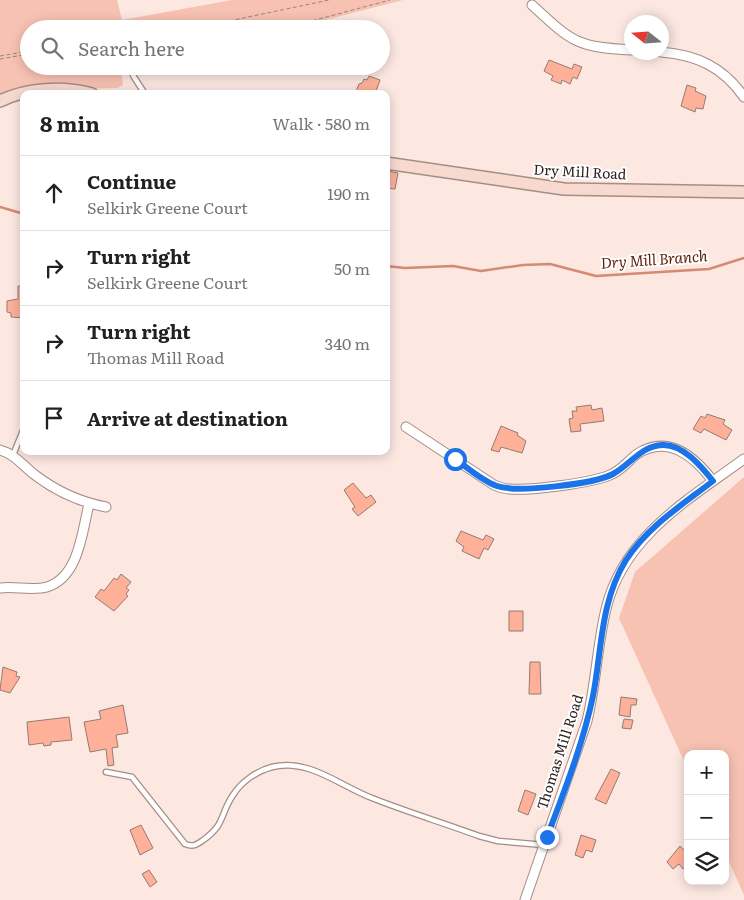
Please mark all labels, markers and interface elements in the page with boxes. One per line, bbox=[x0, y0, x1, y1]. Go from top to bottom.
north arrow bbox=[624, 15, 669, 60]
search box bbox=[20, 20, 390, 75]
icon: search bbox=[38, 34, 66, 62]
text: Search here bbox=[78, 34, 185, 62]
text: 8 min bbox=[40, 107, 100, 138]
text: Walk · 580 m bbox=[272, 111, 370, 135]
street label: Dry Mill Road bbox=[533, 159, 627, 183]
text: Continue bbox=[87, 167, 176, 195]
icon: ahead bbox=[40, 179, 68, 207]
text: 190 m bbox=[327, 181, 370, 205]
text: Selkirk Greene Court bbox=[87, 195, 248, 219]
text: Turn right bbox=[87, 242, 191, 270]
water label: Dry Mill Branch bbox=[600, 243, 708, 274]
icon: right bbox=[40, 254, 68, 282]
text: 50 m bbox=[334, 256, 370, 280]
text: Selkirk Greene Court bbox=[87, 270, 248, 294]
text: Turn right bbox=[87, 317, 191, 345]
icon: right bbox=[40, 329, 68, 357]
text: 340 m bbox=[325, 331, 370, 355]
text: Thomas Mill Road bbox=[87, 345, 224, 369]
icon: arrive bbox=[40, 404, 68, 432]
text: Arrive at destination bbox=[87, 404, 288, 432]
route start bbox=[444, 448, 467, 471]
street label: Thomas Mill Road bbox=[531, 691, 587, 812]
map controls bbox=[684, 750, 729, 885]
button: + bbox=[684, 750, 729, 795]
button: − bbox=[684, 795, 729, 840]
route end bbox=[536, 826, 559, 849]
button: layers bbox=[684, 840, 729, 885]

